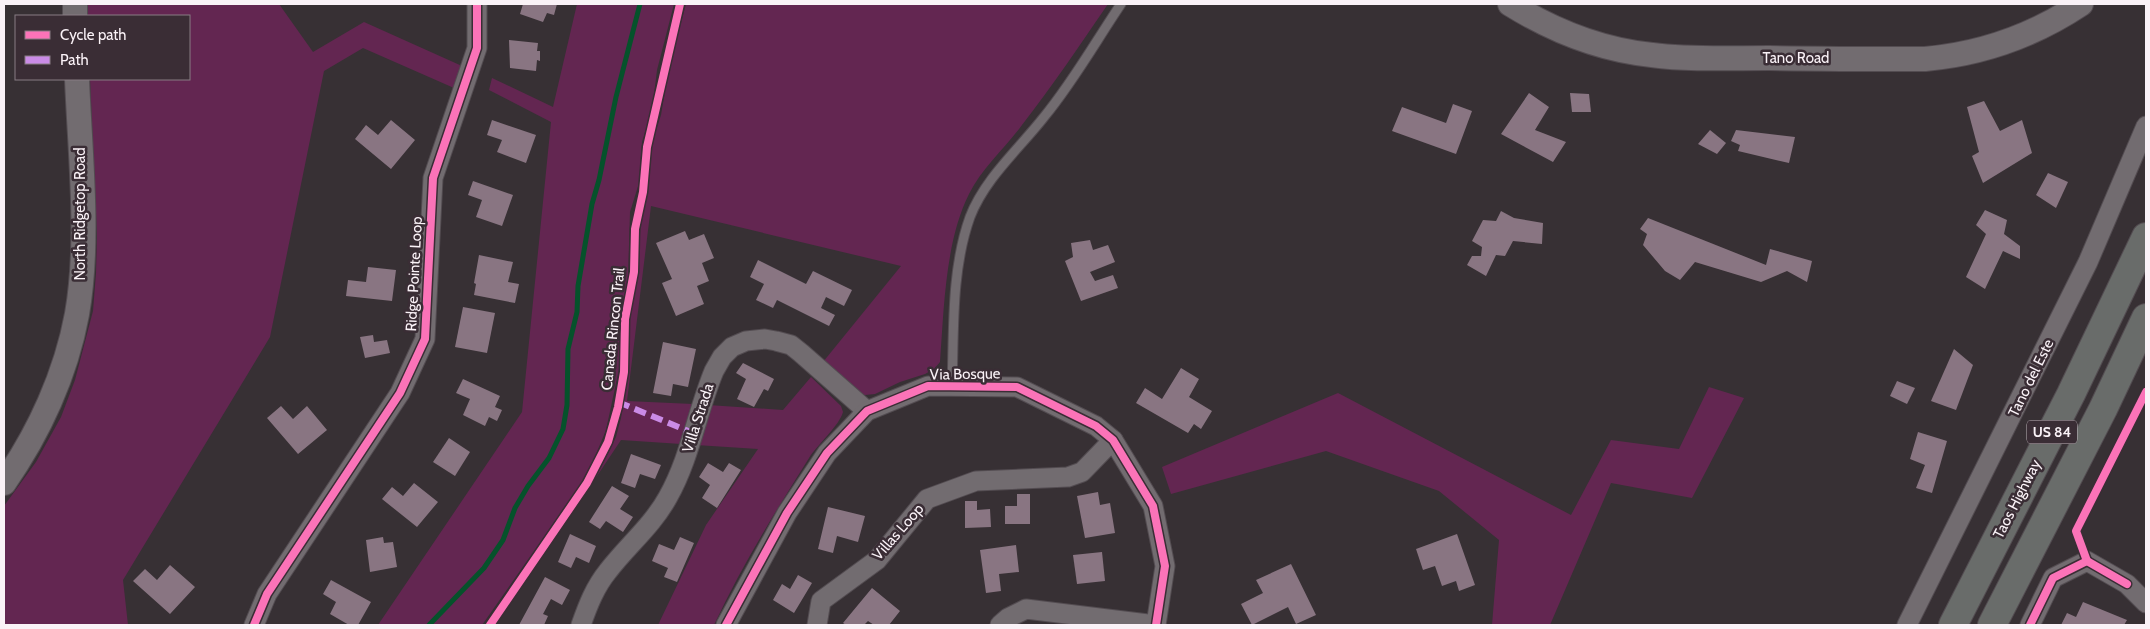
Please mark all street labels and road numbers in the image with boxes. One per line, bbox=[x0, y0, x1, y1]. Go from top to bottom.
street label: Tano Road bbox=[1763, 49, 1829, 67]
street label: North Ridgetop Road bbox=[71, 147, 89, 281]
street label: Ridge Pointe Loop bbox=[402, 216, 426, 332]
street label: Canada Rincon Trail bbox=[598, 266, 628, 391]
street label: Tano del Este bbox=[2004, 336, 2058, 420]
street label: Via Bosque bbox=[929, 364, 1001, 384]
street label: Villa Strada bbox=[678, 380, 718, 455]
road number: US 84 bbox=[2027, 421, 2077, 444]
street label: Taos Highway bbox=[1989, 456, 2045, 542]
street label: Villas Loop bbox=[869, 500, 927, 564]

